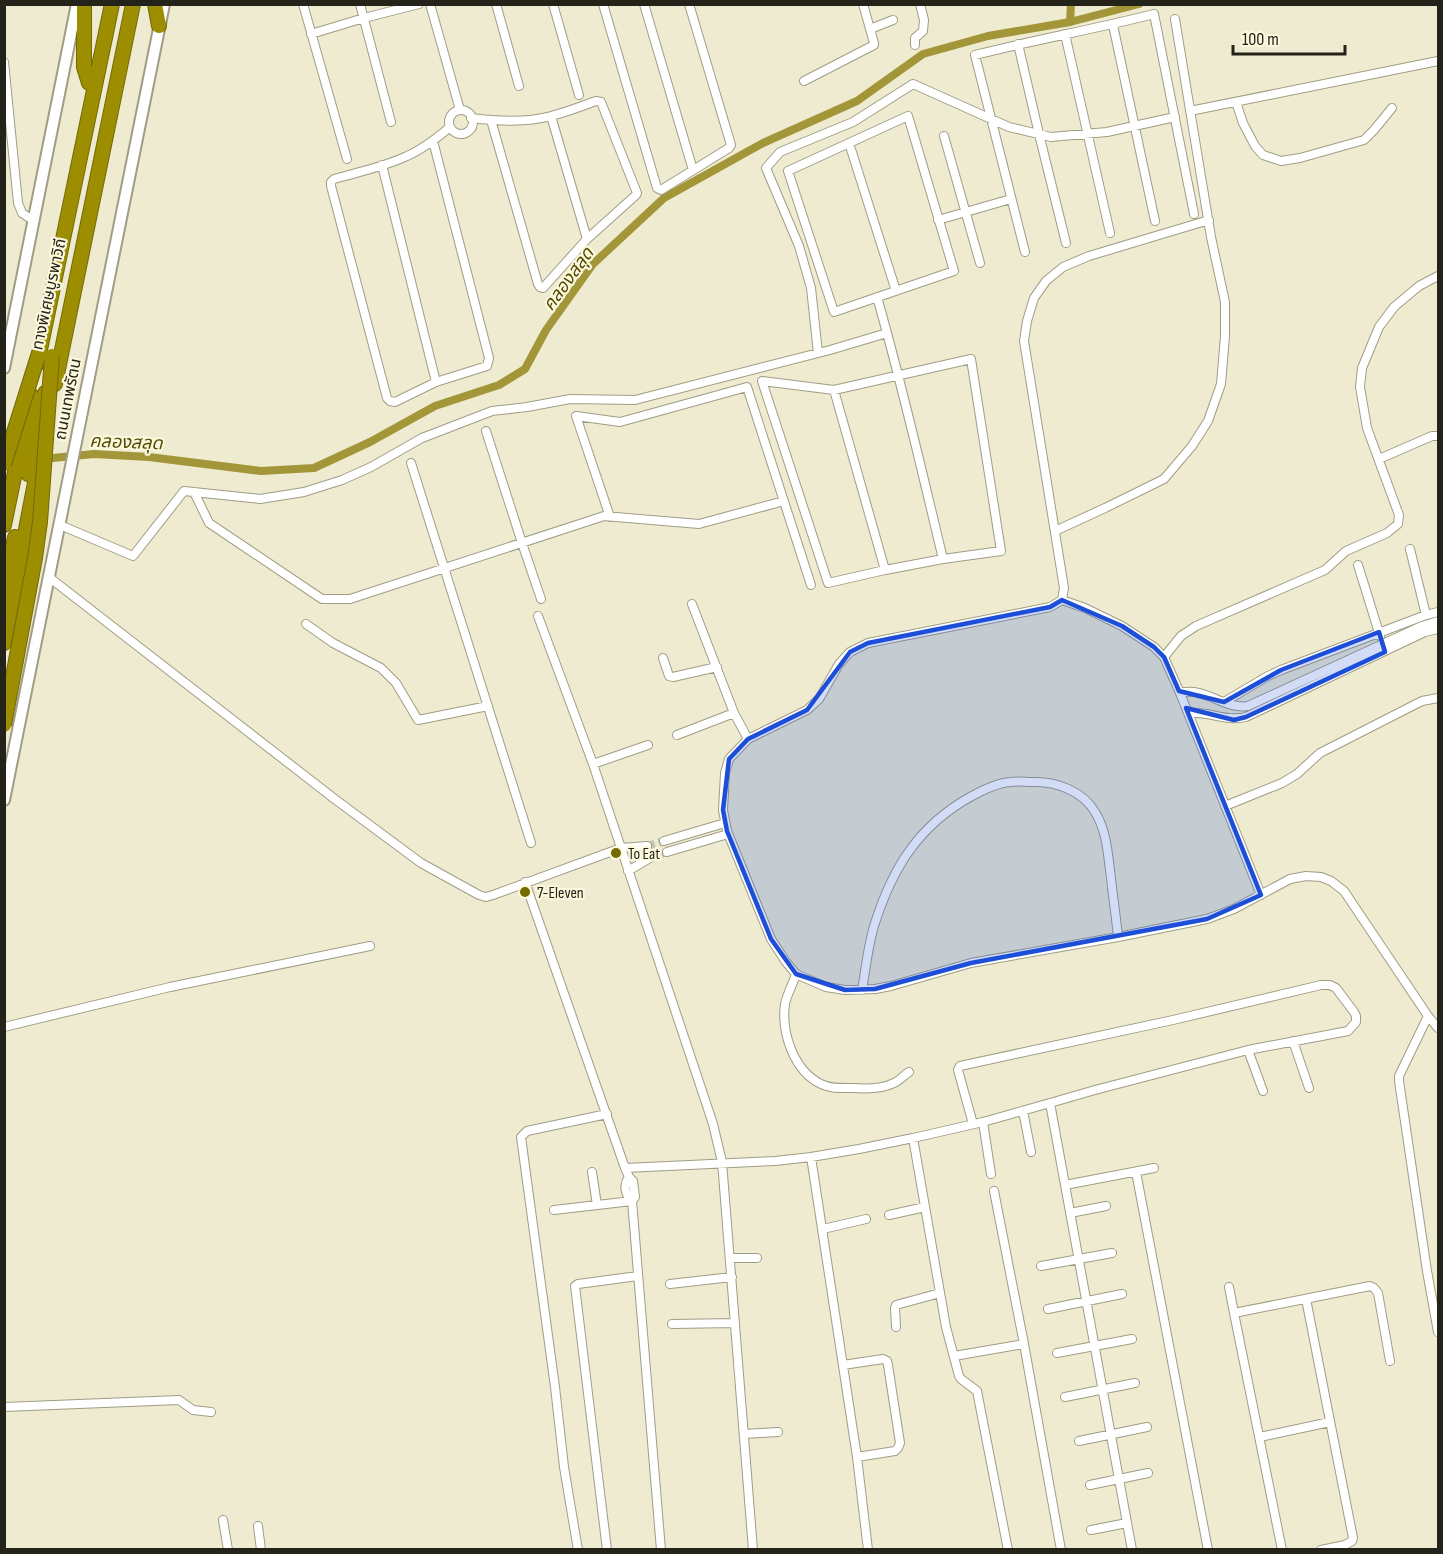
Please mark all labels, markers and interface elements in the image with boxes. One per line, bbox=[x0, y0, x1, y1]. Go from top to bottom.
scale bar bbox=[1233, 18, 1346, 56]
text: 100 m bbox=[1242, 29, 1279, 50]
street label: ทางพิเศษบูรพาวิถี bbox=[28, 237, 71, 352]
water label: คลองสลุด bbox=[538, 243, 599, 315]
street label: ถนนเทพรัตน bbox=[51, 357, 86, 442]
water label: คลองสลุด bbox=[89, 431, 164, 454]
place label: To Eat bbox=[628, 845, 660, 864]
marker: To Eat bbox=[609, 846, 623, 860]
place label: 7-Eleven bbox=[537, 884, 584, 903]
marker: 7-Eleven bbox=[518, 885, 532, 899]

